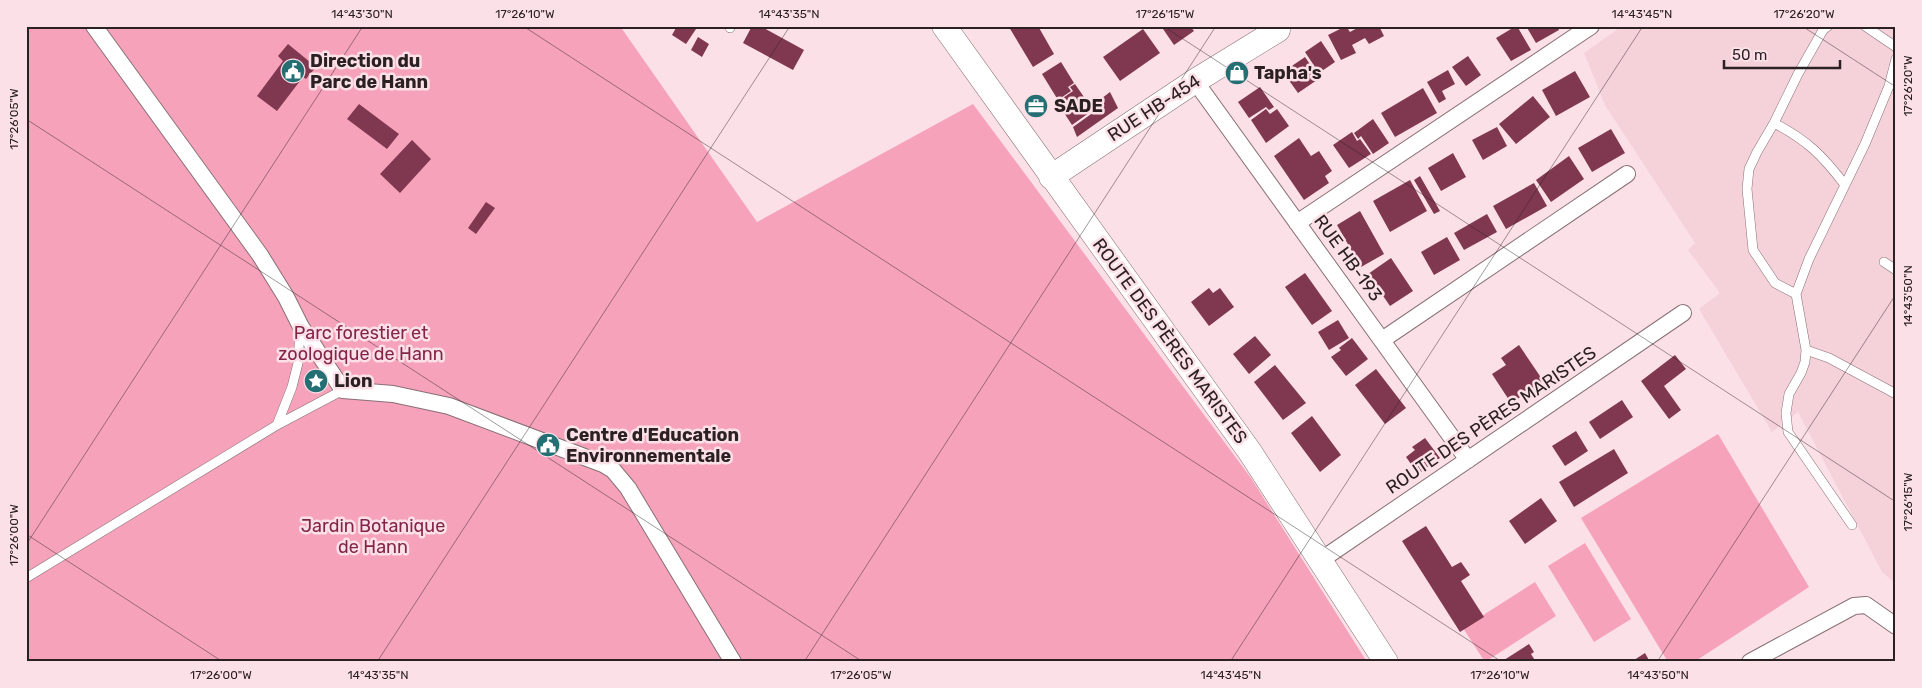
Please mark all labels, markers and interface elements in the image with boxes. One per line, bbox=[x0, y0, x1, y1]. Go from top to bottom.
text: 14°43'30"N bbox=[331, 7, 393, 21]
text: 17°26'10"W bbox=[495, 7, 555, 21]
text: 14°43'35"N bbox=[758, 7, 820, 21]
text: 17°26'15"W bbox=[1136, 7, 1195, 21]
text: 14°43'45"N bbox=[1612, 7, 1672, 21]
text: 17°26'20"W bbox=[1773, 7, 1835, 21]
scale bar bbox=[1724, 38, 1841, 70]
text: 50 m bbox=[1732, 46, 1767, 64]
place label: Direction du Parc de Hann bbox=[310, 50, 428, 93]
text: 17°26'20"W bbox=[1901, 55, 1915, 117]
public building icon: Direction du Parc de Hann bbox=[280, 58, 306, 84]
shop icon: Tapha's bbox=[1224, 60, 1250, 86]
place label: Tapha's bbox=[1254, 62, 1322, 84]
street label: RUE HB-454 bbox=[1103, 70, 1205, 146]
text: 17°26'05"W bbox=[7, 88, 21, 150]
office icon: SADE bbox=[1023, 93, 1049, 119]
place label: SADE bbox=[1054, 95, 1103, 117]
street label: RUE HB-193 bbox=[1309, 210, 1387, 306]
street label: ROUTE DES PÈRES MARISTES bbox=[1088, 234, 1252, 448]
text: 14°43'50"N bbox=[1901, 265, 1915, 327]
park label: Parc forestier et zoologique de Hann bbox=[278, 322, 444, 365]
street label: ROUTE DES PÈRES MARISTES bbox=[1382, 341, 1600, 499]
place icon: Lion bbox=[303, 368, 329, 394]
place label: Lion bbox=[334, 370, 372, 392]
place label: Centre d'Education Environnementale bbox=[566, 424, 739, 467]
public building icon: Centre d'Education Environnementale bbox=[535, 432, 561, 458]
text: 17°26'15"W bbox=[1901, 472, 1915, 531]
text: 17°26'00"W bbox=[7, 504, 21, 566]
park label: Jardin Botanique de Hann bbox=[301, 515, 445, 558]
text: 17°26'00"W bbox=[190, 668, 252, 682]
text: 14°43'35"N bbox=[347, 668, 409, 682]
text: 17°26'05"W bbox=[830, 668, 892, 682]
text: 14°43'45"N bbox=[1201, 668, 1261, 682]
text: 17°26'10"W bbox=[1470, 668, 1530, 682]
text: 14°43'50"N bbox=[1627, 668, 1689, 682]

